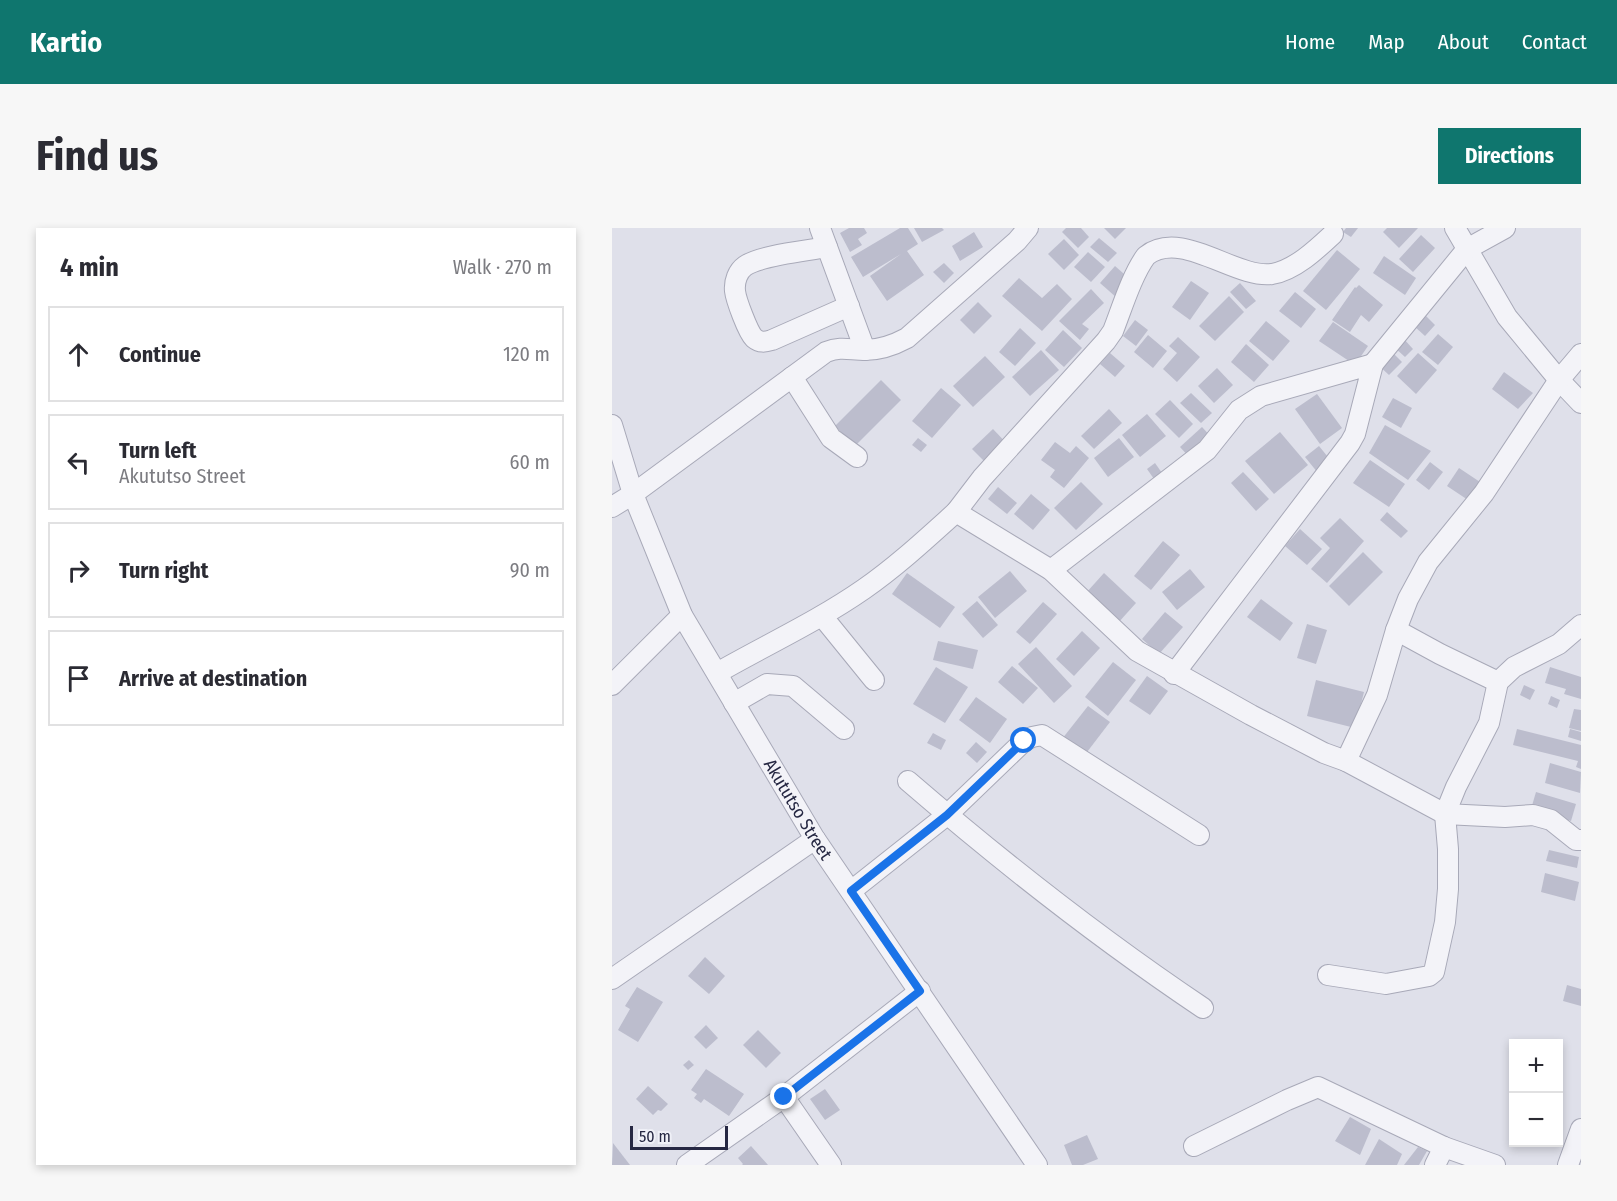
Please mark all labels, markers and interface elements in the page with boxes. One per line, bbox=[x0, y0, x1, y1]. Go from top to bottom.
text: Kartio bbox=[30, 26, 102, 59]
text: Home bbox=[1285, 29, 1335, 55]
text: Map bbox=[1368, 29, 1405, 55]
text: About bbox=[1438, 29, 1489, 55]
text: Contact bbox=[1522, 29, 1587, 55]
button: Directions bbox=[1438, 128, 1581, 184]
text: Find us bbox=[36, 131, 158, 181]
text: 4 min bbox=[60, 252, 119, 283]
text: Walk · 270 m bbox=[453, 255, 552, 279]
icon: ahead bbox=[62, 338, 95, 371]
text: Continue bbox=[119, 341, 201, 368]
text: 120 m bbox=[503, 342, 550, 366]
text: Turn left bbox=[119, 437, 197, 464]
icon: left bbox=[62, 446, 95, 479]
text: 60 m bbox=[510, 450, 550, 474]
text: Akututso Street bbox=[119, 464, 246, 488]
icon: right bbox=[62, 554, 95, 587]
text: Turn right bbox=[119, 557, 208, 584]
text: 90 m bbox=[510, 558, 550, 582]
icon: arrive bbox=[62, 662, 95, 695]
text: Arrive at destination bbox=[119, 665, 307, 692]
route start bbox=[1010, 727, 1036, 753]
street label: Akututso Street bbox=[759, 755, 837, 864]
map controls bbox=[1509, 1039, 1563, 1147]
button: + bbox=[1509, 1039, 1563, 1093]
route end bbox=[770, 1083, 796, 1109]
button: − bbox=[1509, 1093, 1563, 1147]
scale bar bbox=[630, 1123, 728, 1150]
text: 50 m bbox=[639, 1127, 671, 1146]

